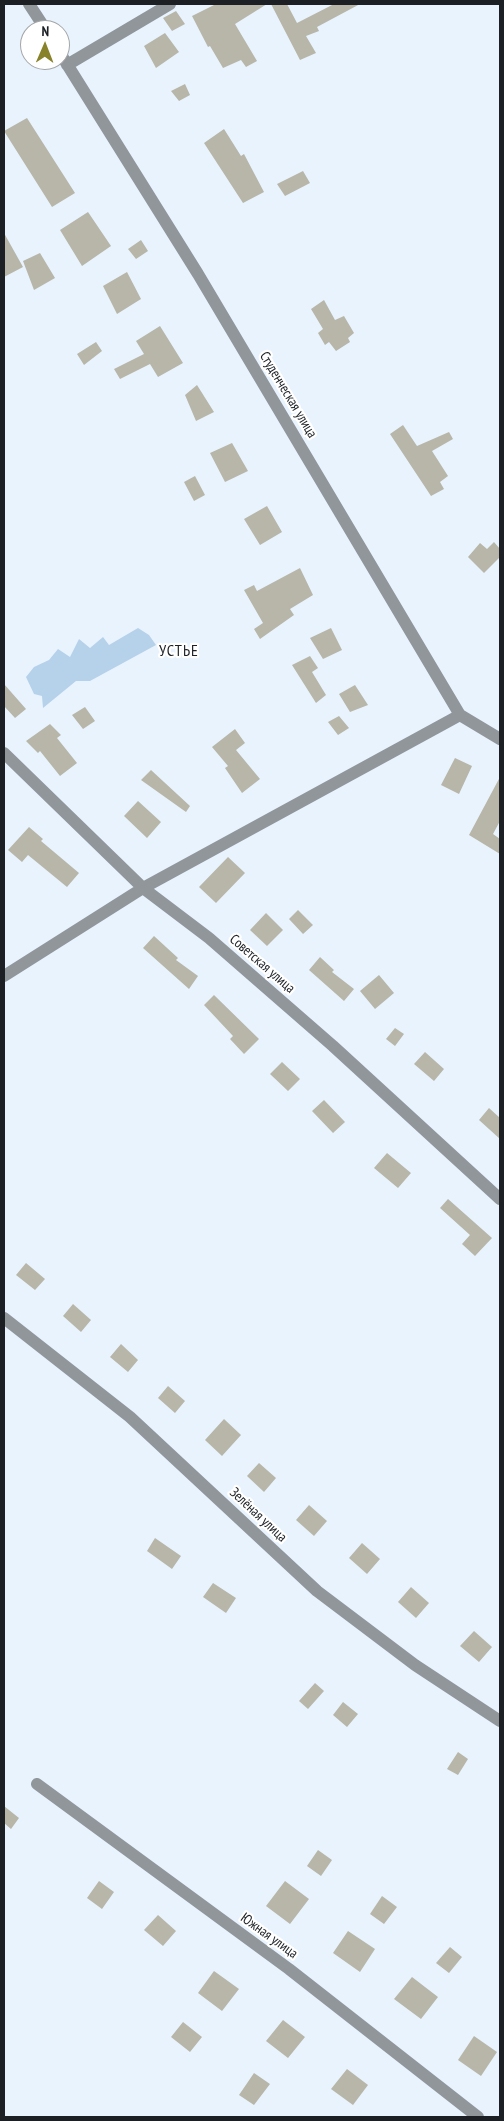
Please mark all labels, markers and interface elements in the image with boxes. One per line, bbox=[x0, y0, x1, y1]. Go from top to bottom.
north arrow bbox=[20, 20, 70, 70]
text: N bbox=[41, 22, 49, 40]
street label: Студенческая улица bbox=[256, 349, 320, 441]
district label: УСТЬЕ bbox=[158, 641, 200, 661]
street label: Советская улица bbox=[226, 931, 298, 997]
street label: Зелёная улица bbox=[226, 1484, 290, 1546]
street label: Южная улица bbox=[237, 1910, 301, 1962]

